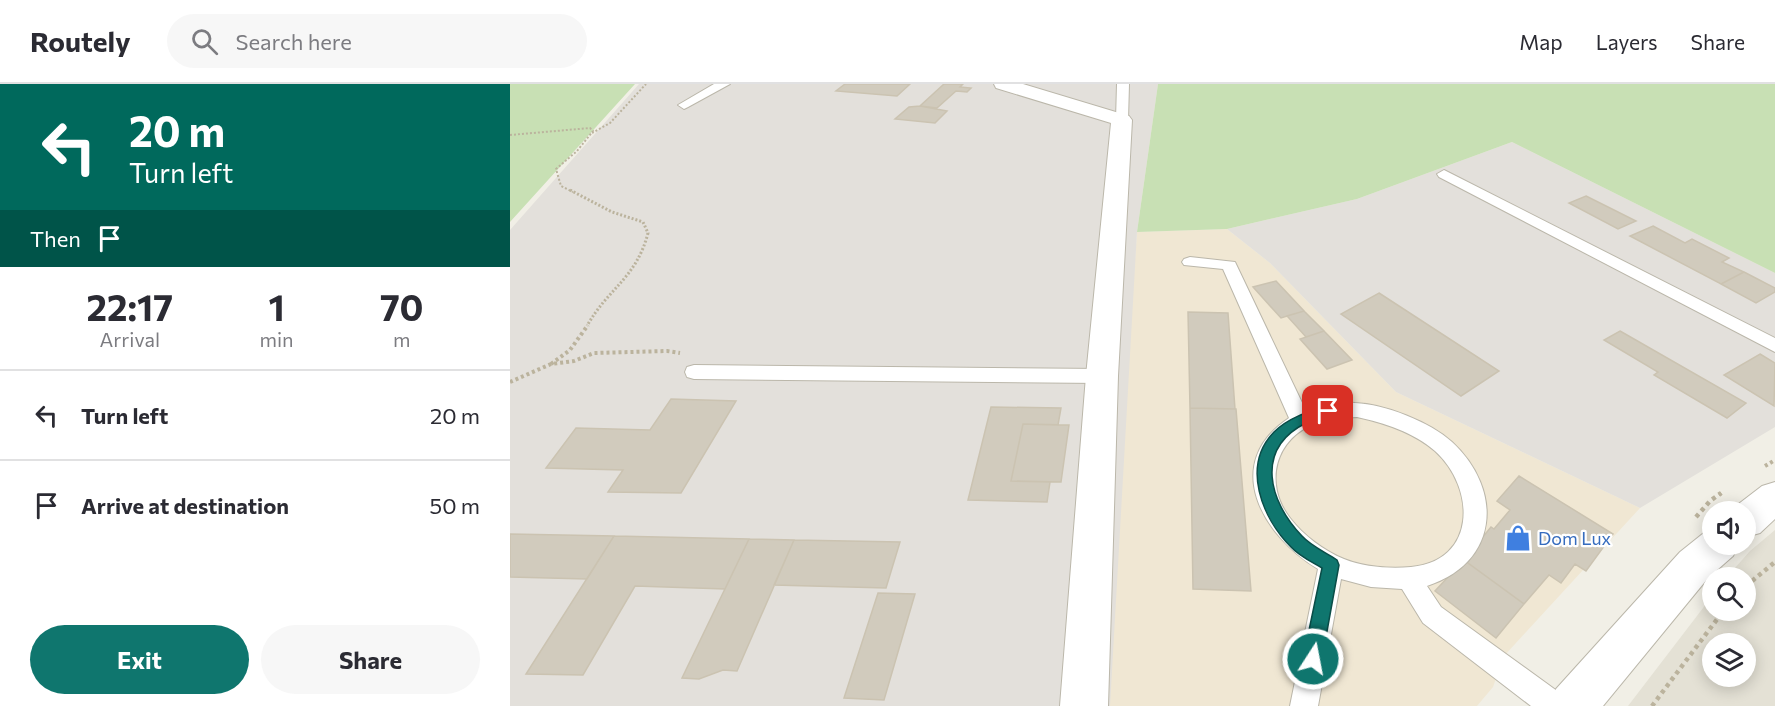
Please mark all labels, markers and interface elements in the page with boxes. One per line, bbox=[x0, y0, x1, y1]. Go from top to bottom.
search box bbox=[167, 14, 587, 68]
text: Routely bbox=[30, 24, 131, 58]
icon: search bbox=[188, 25, 221, 58]
text: Search here bbox=[236, 28, 352, 55]
text: Map bbox=[1519, 29, 1563, 54]
text: Layers bbox=[1596, 29, 1658, 54]
text: Share bbox=[1691, 29, 1745, 54]
text: 20 m bbox=[129, 104, 225, 156]
icon: left bbox=[30, 108, 108, 186]
text: Turn left bbox=[129, 156, 233, 189]
icon: arrive bbox=[93, 222, 126, 255]
text: Then bbox=[30, 225, 81, 252]
text: 22:17 bbox=[86, 284, 173, 328]
text: 1 bbox=[268, 284, 285, 328]
text: 70 bbox=[380, 284, 424, 328]
text: Arrival bbox=[99, 327, 160, 351]
text: min bbox=[260, 327, 294, 351]
text: m bbox=[393, 327, 411, 351]
pin bbox=[1302, 385, 1353, 436]
icon: arrive bbox=[1311, 394, 1344, 427]
icon: left bbox=[30, 399, 63, 432]
text: Turn left bbox=[81, 402, 168, 429]
text: 20 m bbox=[430, 402, 480, 429]
icon: arrive bbox=[30, 489, 63, 522]
text: Arrive at destination bbox=[81, 492, 289, 519]
text: 50 m bbox=[430, 492, 480, 519]
map controls bbox=[1702, 501, 1756, 687]
button: sound bbox=[1702, 501, 1756, 555]
shop icon: Dom Lux bbox=[1503, 523, 1533, 553]
place label: Dom Lux bbox=[1538, 527, 1612, 549]
button: search bbox=[1702, 567, 1756, 621]
button: Exit bbox=[30, 625, 249, 694]
button: Share bbox=[261, 625, 480, 694]
position arrow bbox=[1281, 627, 1345, 691]
button: layers bbox=[1702, 633, 1756, 687]

